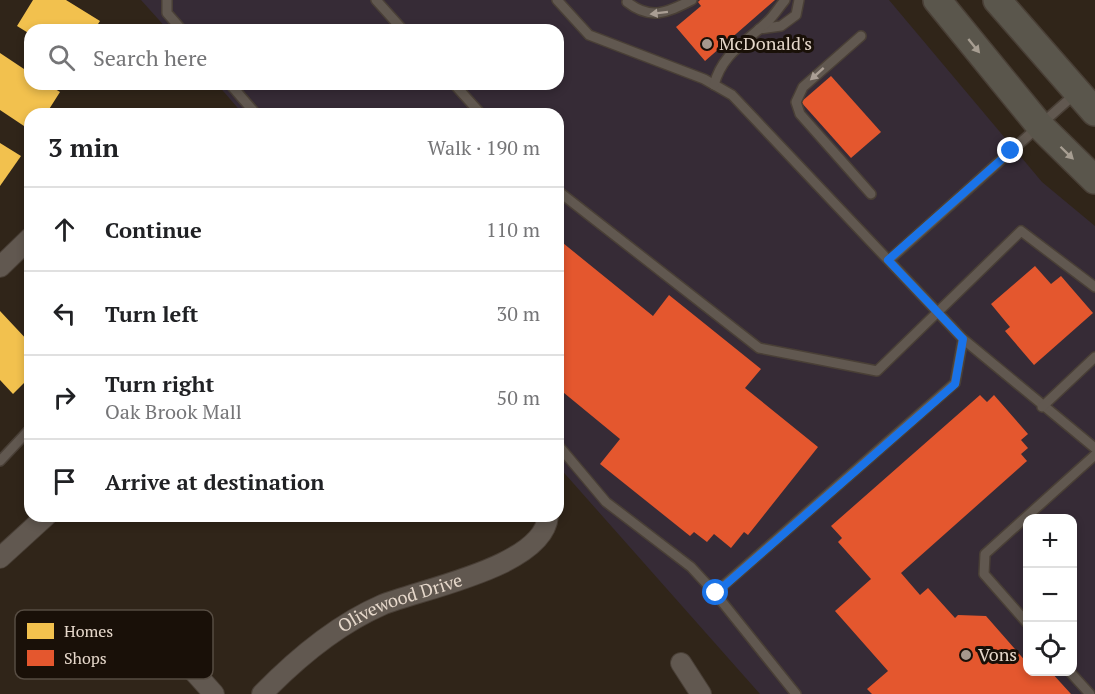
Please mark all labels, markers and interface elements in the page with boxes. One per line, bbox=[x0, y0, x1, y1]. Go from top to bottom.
one-way arrow bbox=[650, 8, 669, 18]
search box bbox=[24, 24, 564, 90]
place label: McDonald's bbox=[719, 31, 812, 55]
marker: McDonald's bbox=[700, 37, 714, 51]
one-way arrow bbox=[968, 38, 980, 53]
icon: search bbox=[45, 41, 78, 74]
text: Search here bbox=[93, 43, 207, 72]
one-way arrow bbox=[809, 67, 824, 81]
text: 3 min bbox=[48, 130, 119, 164]
text: Walk · 190 m bbox=[428, 134, 540, 161]
route end bbox=[997, 137, 1023, 163]
one-way arrow bbox=[1060, 145, 1074, 159]
icon: ahead bbox=[48, 213, 81, 246]
text: Continue bbox=[105, 215, 202, 244]
text: 110 m bbox=[486, 216, 540, 243]
icon: left bbox=[48, 297, 81, 330]
text: Turn left bbox=[105, 299, 198, 328]
text: 30 m bbox=[497, 300, 540, 327]
text: Turn right bbox=[105, 369, 214, 398]
icon: right bbox=[48, 381, 81, 414]
text: 50 m bbox=[497, 384, 540, 411]
text: Oak Brook Mall bbox=[105, 398, 242, 425]
icon: arrive bbox=[48, 465, 81, 498]
text: Arrive at destination bbox=[105, 467, 324, 496]
map controls bbox=[1023, 514, 1077, 676]
button: + bbox=[1023, 514, 1077, 568]
street label: Olivewood Drive bbox=[333, 567, 465, 637]
button: − bbox=[1023, 568, 1077, 622]
route start bbox=[702, 579, 728, 605]
legend bbox=[15, 610, 213, 679]
text: Homes bbox=[64, 620, 113, 642]
button: locate bbox=[1023, 622, 1077, 676]
place label: Vons bbox=[978, 642, 1017, 666]
text: Shops bbox=[64, 647, 107, 669]
marker: Vons bbox=[959, 648, 973, 662]

